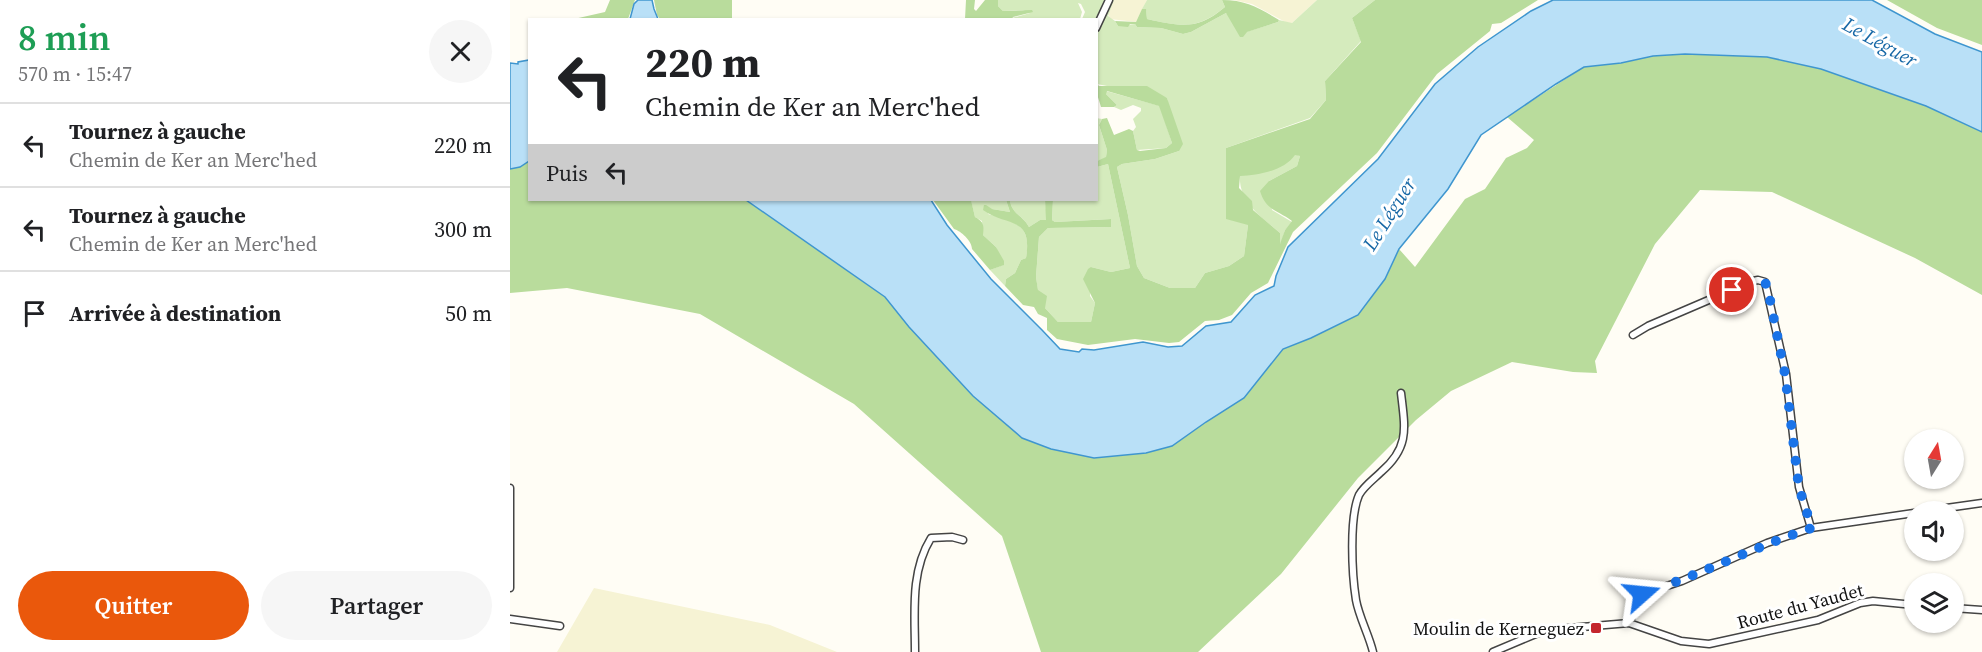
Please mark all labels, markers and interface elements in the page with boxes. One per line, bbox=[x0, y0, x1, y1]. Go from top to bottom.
water label: Le Léguer bbox=[1837, 10, 1923, 74]
text: 8 min bbox=[18, 13, 110, 62]
button: close bbox=[429, 20, 492, 83]
text: 220 m bbox=[645, 33, 760, 91]
icon: left bbox=[546, 42, 624, 120]
text: 570 m · 15:47 bbox=[18, 60, 132, 88]
text: Chemin de Ker an Merc'hed bbox=[645, 88, 980, 125]
text: Tournez à gauche bbox=[69, 116, 246, 146]
icon: left bbox=[18, 129, 51, 162]
text: 220 m bbox=[434, 130, 492, 160]
text: Chemin de Ker an Merc'hed bbox=[69, 146, 317, 174]
icon: left bbox=[600, 156, 633, 189]
text: Puis bbox=[546, 158, 588, 188]
water label: Le Léguer bbox=[1355, 171, 1423, 257]
text: Tournez à gauche bbox=[69, 200, 246, 230]
icon: left bbox=[18, 213, 51, 246]
text: 300 m bbox=[434, 214, 492, 244]
text: Chemin de Ker an Merc'hed bbox=[69, 230, 317, 258]
pin bbox=[1706, 264, 1757, 315]
icon: arrive bbox=[1715, 273, 1748, 306]
icon: arrive bbox=[18, 297, 51, 330]
text: Arrivée à destination bbox=[69, 298, 281, 328]
text: 50 m bbox=[445, 298, 492, 328]
north arrow bbox=[1904, 429, 1964, 489]
map controls bbox=[1904, 429, 1964, 633]
button: sound bbox=[1904, 501, 1964, 561]
position arrow bbox=[1610, 562, 1674, 626]
button: Quitter bbox=[18, 571, 249, 640]
button: Partager bbox=[261, 571, 492, 640]
button: layers bbox=[1904, 573, 1964, 633]
street label: Route du Yaudet bbox=[1734, 577, 1866, 635]
place label: Moulin de Kerneguez bbox=[1413, 616, 1584, 641]
marker: Moulin de Kerneguez bbox=[1589, 621, 1603, 635]

